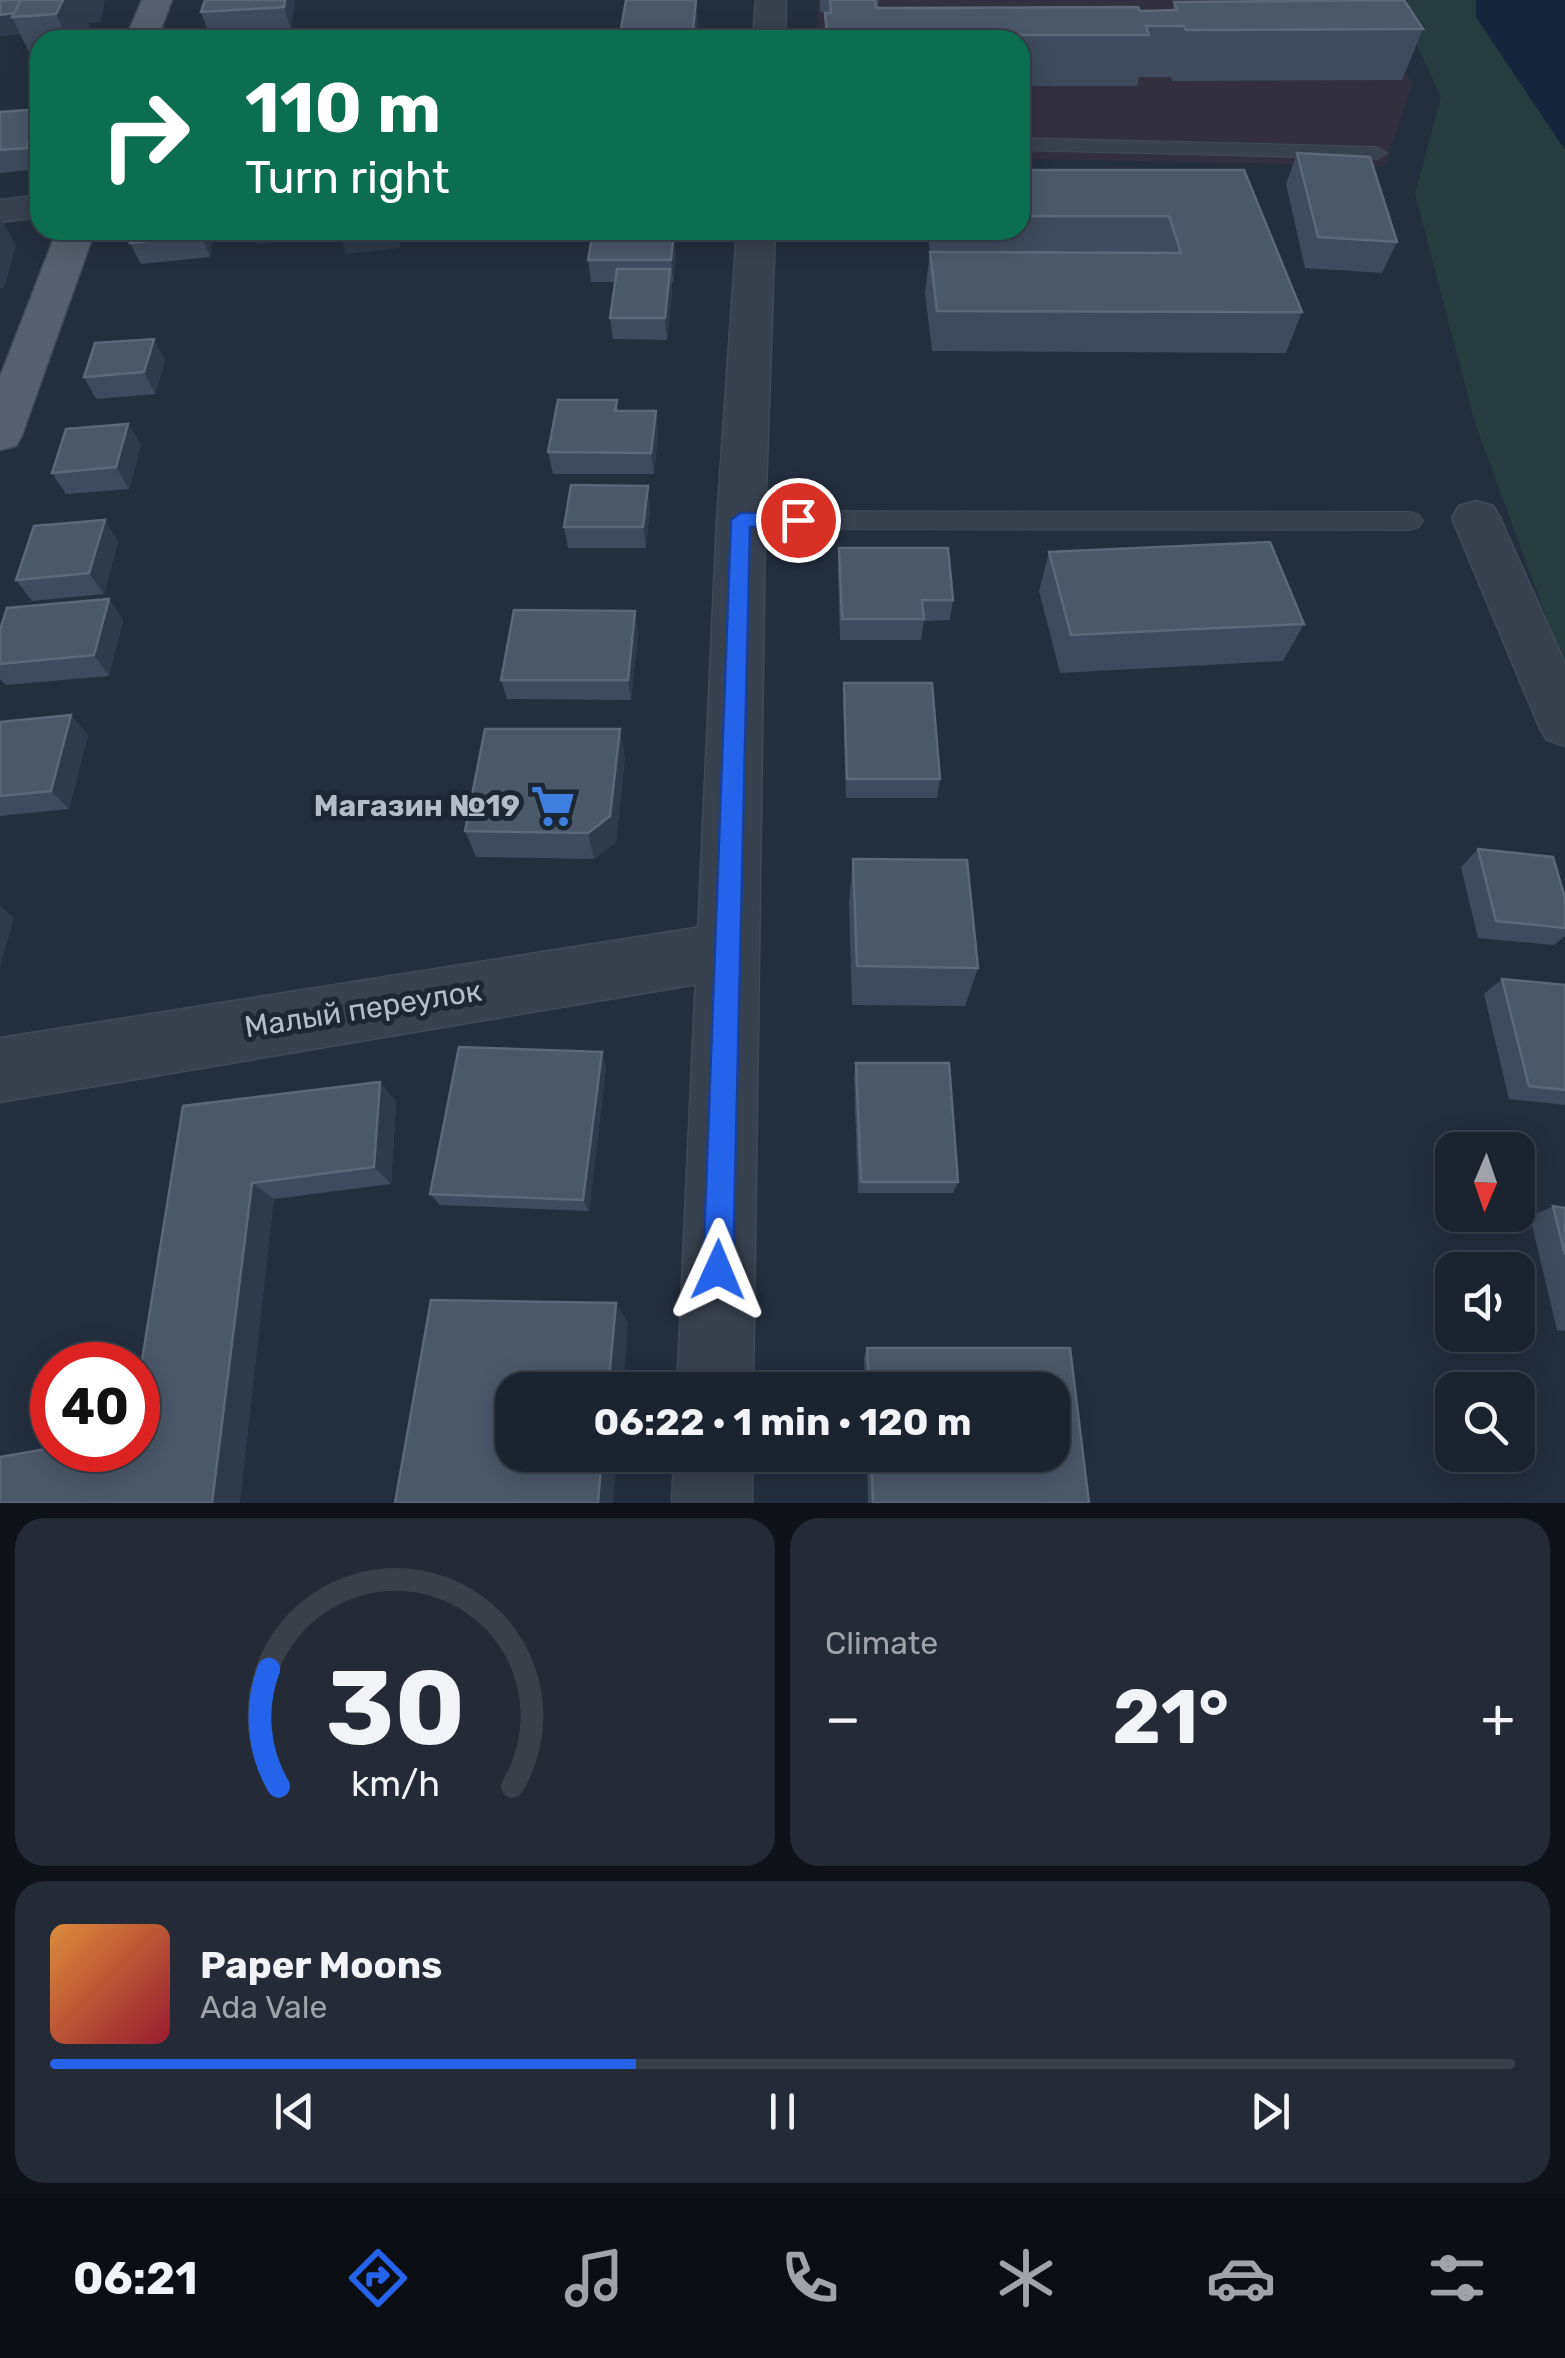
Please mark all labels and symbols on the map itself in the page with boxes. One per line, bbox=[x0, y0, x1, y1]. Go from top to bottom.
pin bbox=[756, 478, 841, 563]
supermarket icon: Магазин №19 bbox=[529, 782, 577, 830]
place label: Магазин №19 bbox=[314, 788, 520, 824]
street label: Малый переулок bbox=[242, 972, 484, 1046]
north arrow bbox=[1435, 1132, 1535, 1232]
position arrow bbox=[666, 1218, 770, 1322]
speed limit sign: 40 bbox=[30, 1342, 160, 1472]

